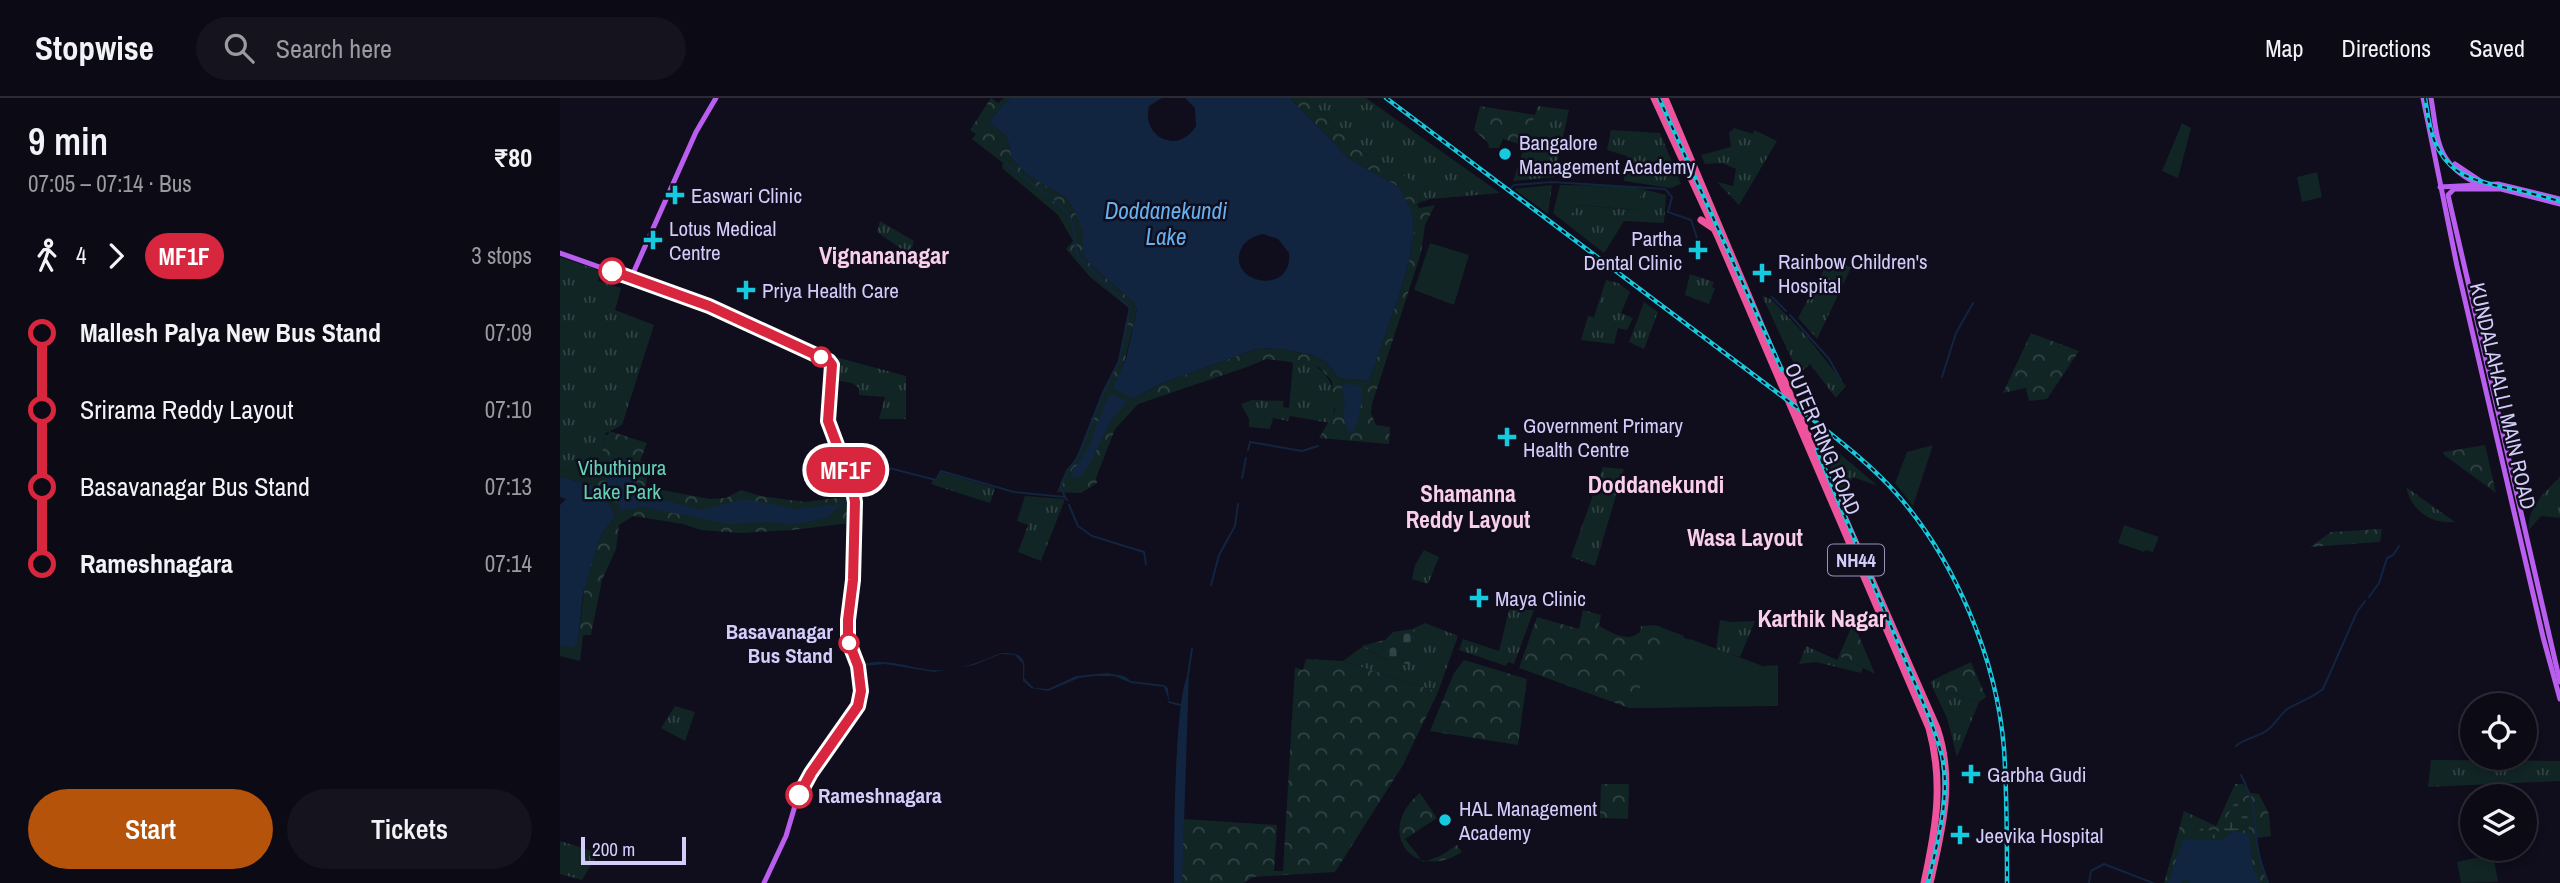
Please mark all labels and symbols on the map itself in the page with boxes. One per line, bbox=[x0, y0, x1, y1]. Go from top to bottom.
place label: Bangalore Management Academy bbox=[1519, 128, 1696, 181]
marker: Bangalore Management Academy bbox=[1497, 146, 1513, 162]
place label: Easwari Clinic bbox=[691, 181, 802, 210]
marker: Easwari Clinic bbox=[665, 185, 685, 205]
water label: Doddanekundi Lake bbox=[1105, 195, 1228, 252]
place label: Lotus Medical Centre bbox=[669, 214, 776, 267]
place label: Partha Dental Clinic bbox=[1583, 224, 1682, 277]
marker: Lotus Medical Centre bbox=[643, 230, 663, 250]
district label: Vignananagar bbox=[819, 239, 949, 271]
marker: Partha Dental Clinic bbox=[1688, 240, 1708, 260]
place label: Rainbow Children's Hospital bbox=[1778, 247, 1928, 300]
unlabelled marker bbox=[599, 258, 625, 284]
marker: Rainbow Children's Hospital bbox=[1752, 263, 1772, 283]
place label: Priya Health Care bbox=[762, 276, 899, 305]
marker: Priya Health Care bbox=[736, 280, 756, 300]
street label: KUNDALAHALLI MAIN ROAD bbox=[2463, 280, 2543, 512]
unlabelled marker bbox=[811, 347, 831, 367]
street label: OUTER RING ROAD bbox=[1778, 358, 1868, 520]
place label: Government Primary Health Centre bbox=[1523, 411, 1683, 464]
marker: Government Primary Health Centre bbox=[1497, 427, 1517, 447]
line badge: MF1F bbox=[797, 447, 895, 493]
park label: Vibuthipura Lake Park bbox=[578, 453, 667, 506]
district label: Doddanekundi bbox=[1588, 468, 1724, 500]
district label: Shamanna Reddy Layout bbox=[1406, 478, 1530, 535]
district label: Wasa Layout bbox=[1687, 522, 1803, 553]
road number: NH44 bbox=[1828, 544, 1884, 575]
place label: Maya Clinic bbox=[1495, 584, 1586, 613]
marker: Maya Clinic bbox=[1469, 588, 1489, 608]
district label: Karthik Nagar bbox=[1757, 602, 1887, 634]
place label: Basavanagar Bus Stand bbox=[726, 617, 833, 670]
marker: Basavanagar Bus Stand bbox=[839, 633, 859, 653]
place label: Garbha Gudi bbox=[1987, 760, 2087, 789]
marker: Garbha Gudi bbox=[1961, 764, 1981, 784]
place label: Rameshnagara bbox=[818, 781, 942, 810]
marker: Rameshnagara bbox=[786, 782, 812, 808]
place label: HAL Management Academy bbox=[1458, 794, 1597, 847]
marker: HAL Management Academy bbox=[1437, 812, 1453, 828]
place label: Jeevika Hospital bbox=[1976, 821, 2103, 850]
marker: Jeevika Hospital bbox=[1950, 825, 1970, 845]
scale bar bbox=[581, 834, 686, 866]

